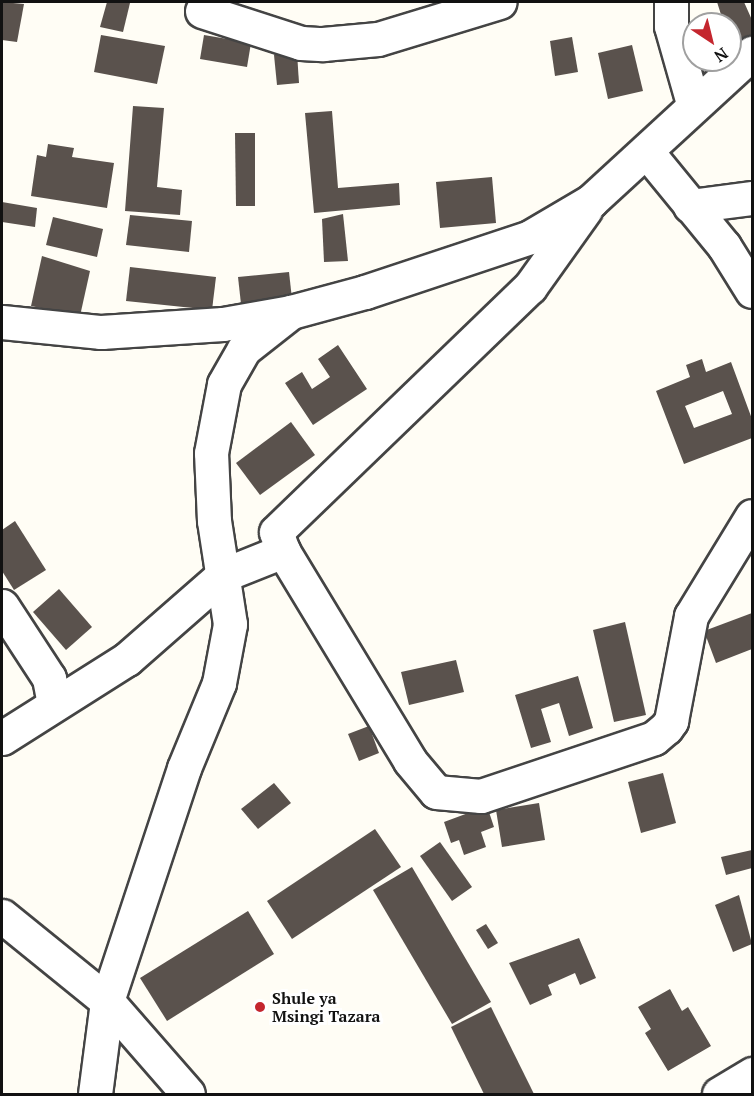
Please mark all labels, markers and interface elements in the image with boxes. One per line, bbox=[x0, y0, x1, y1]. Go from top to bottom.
north arrow bbox=[682, 12, 742, 72]
text: N bbox=[710, 43, 732, 68]
place label: Shule ya Msingi Tazara bbox=[272, 988, 380, 1026]
marker: Shule ya Msingi Tazara bbox=[253, 1000, 267, 1014]

